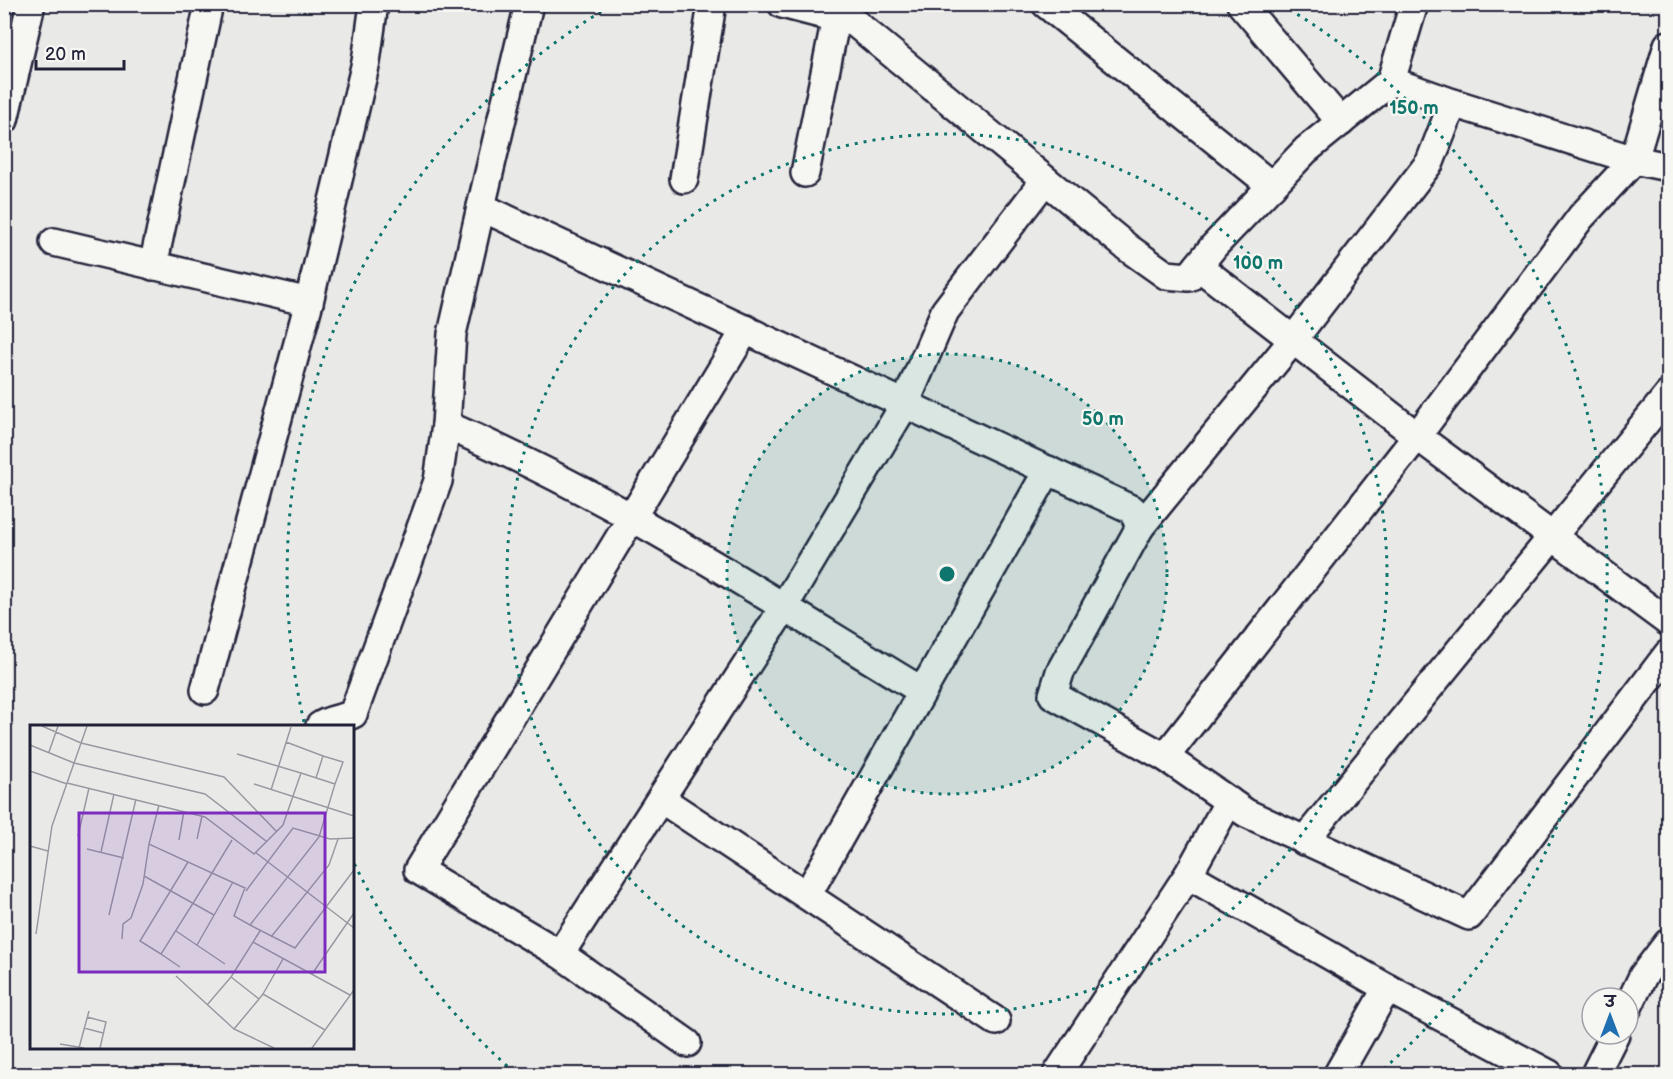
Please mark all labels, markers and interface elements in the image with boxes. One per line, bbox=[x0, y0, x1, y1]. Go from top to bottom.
scale bar bbox=[36, 33, 124, 71]
text: 20 m bbox=[45, 44, 86, 65]
text: 150 m bbox=[1389, 98, 1439, 119]
text: 100 m bbox=[1233, 253, 1283, 274]
text: 50 m bbox=[1082, 409, 1124, 430]
centre of rings bbox=[937, 564, 957, 584]
inset map bbox=[30, 725, 354, 1049]
north arrow bbox=[1580, 986, 1640, 1046]
text: उ bbox=[1603, 993, 1617, 1012]

